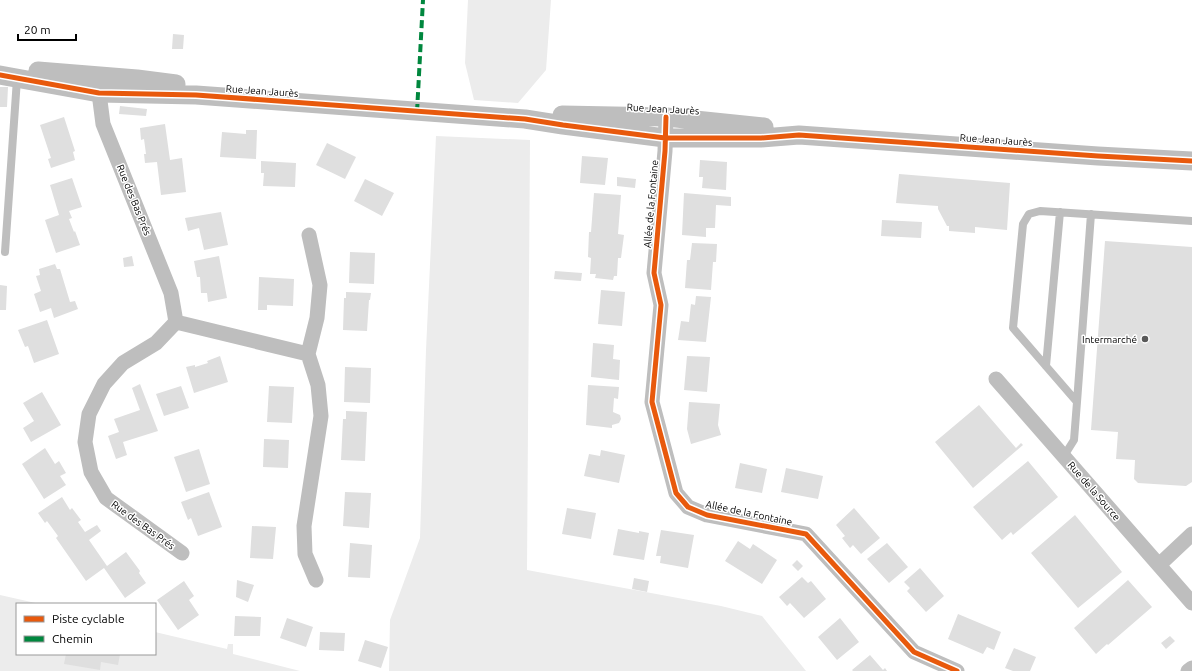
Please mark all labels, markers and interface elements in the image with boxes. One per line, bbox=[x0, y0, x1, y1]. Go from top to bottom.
scale bar bbox=[18, 16, 76, 42]
text: 20 m bbox=[24, 23, 51, 36]
street label: Rue Jean Jaurès bbox=[225, 83, 299, 99]
street label: Rue Jean Jaurès bbox=[626, 102, 700, 116]
street label: Rue Jean Jaurès bbox=[959, 132, 1033, 148]
street label: Allée de la Fontaine bbox=[642, 160, 660, 248]
street label: Rue des Bas Prés bbox=[115, 163, 153, 237]
place label: Intermarché bbox=[1082, 334, 1137, 345]
marker: Intermarché bbox=[1140, 334, 1150, 344]
street label: Rue de la Source bbox=[1066, 459, 1122, 523]
street label: Rue des Bas Prés bbox=[109, 498, 177, 552]
street label: Allée de la Fontaine bbox=[705, 498, 793, 528]
legend bbox=[16, 603, 156, 655]
text: Piste cyclable bbox=[52, 612, 125, 625]
text: Chemin bbox=[52, 632, 93, 645]

